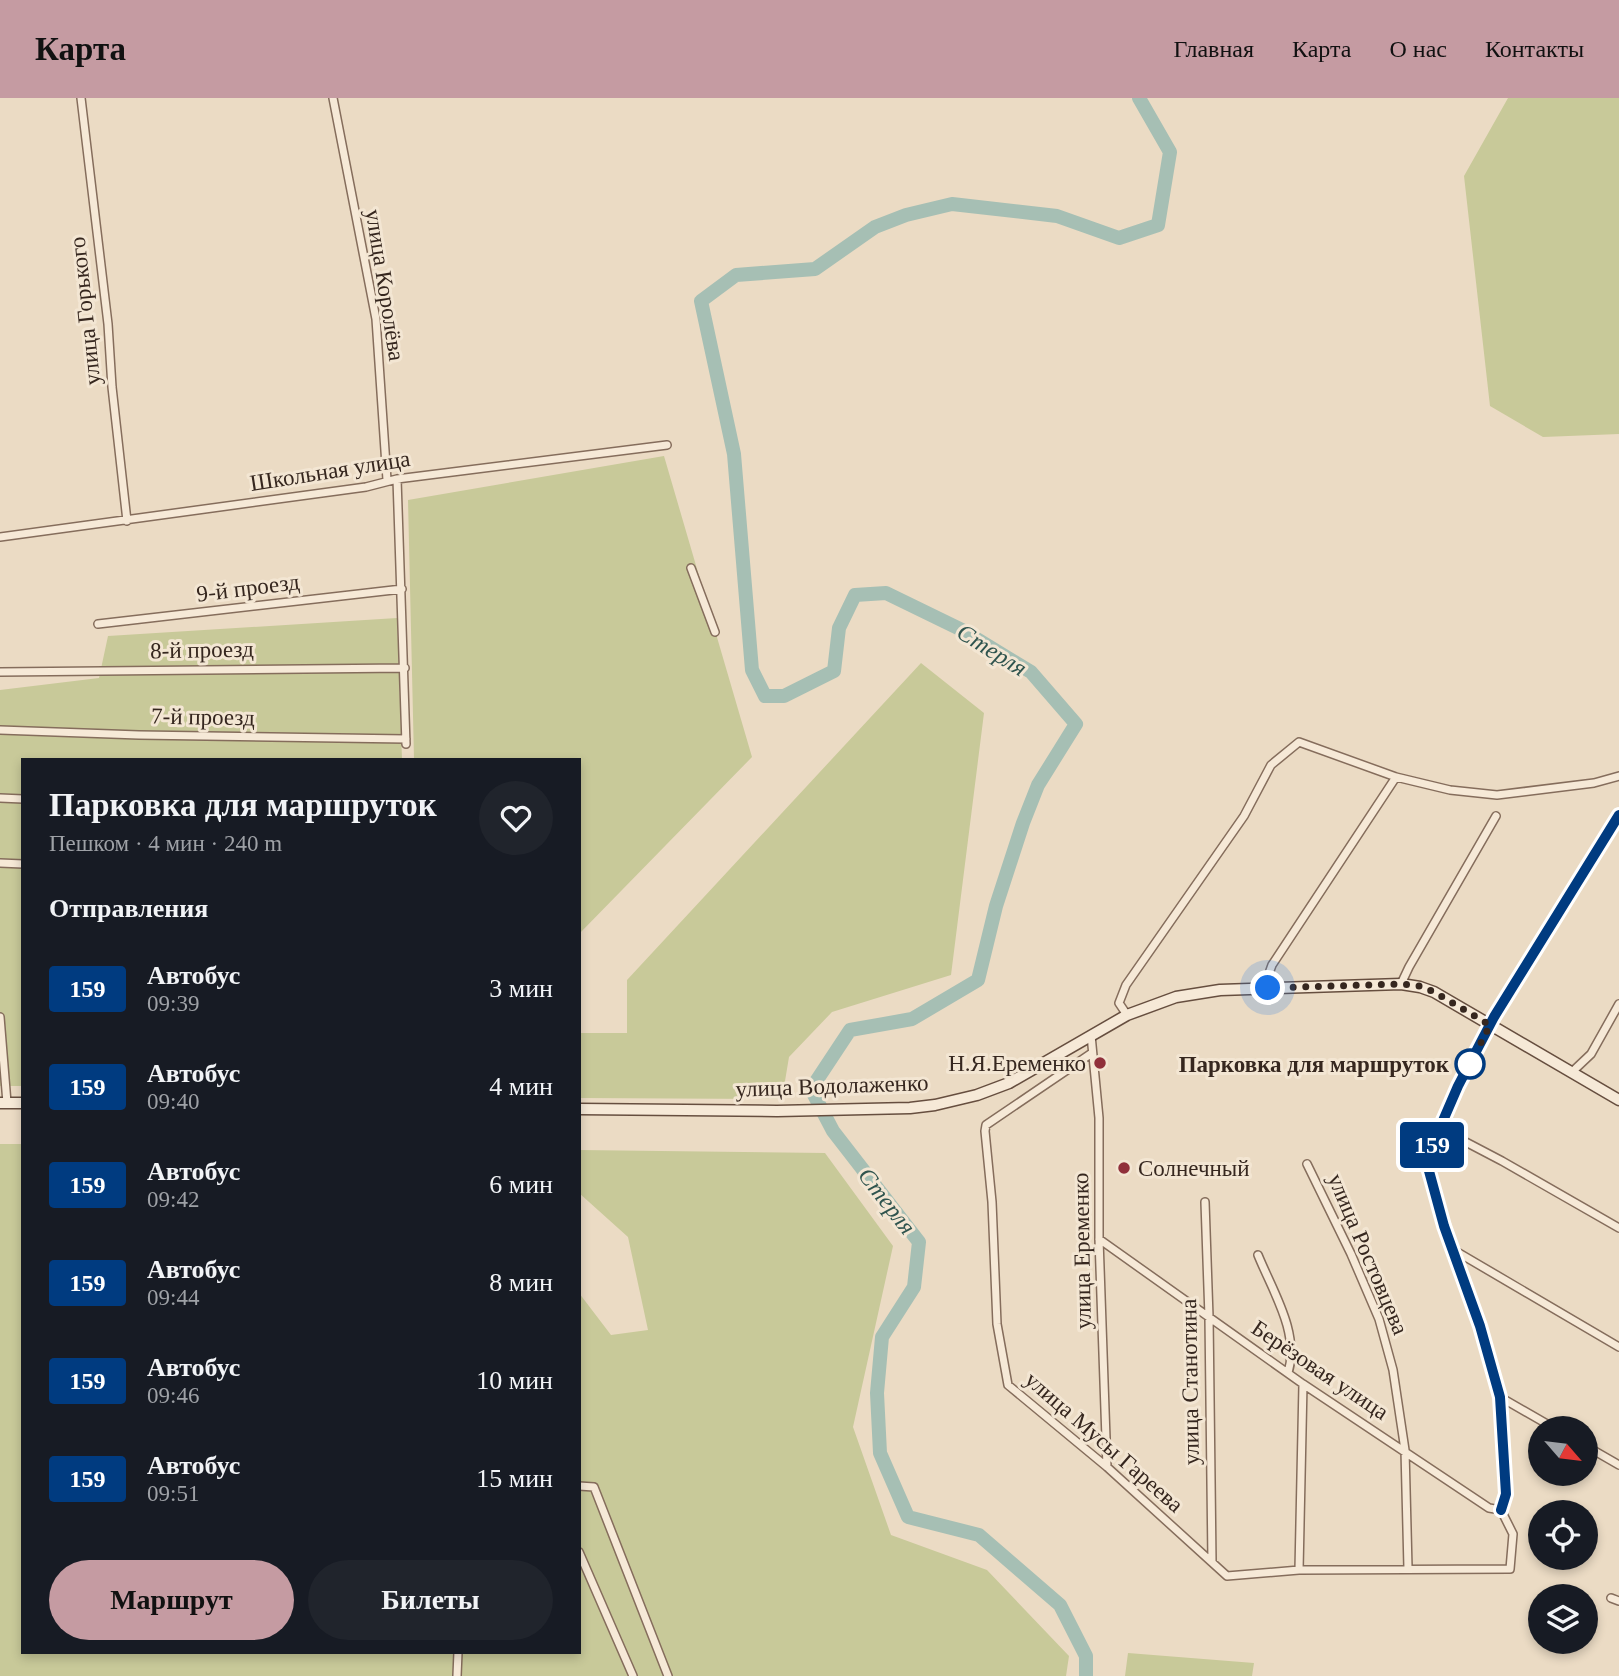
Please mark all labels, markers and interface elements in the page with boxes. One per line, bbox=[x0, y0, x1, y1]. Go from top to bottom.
text: Карта bbox=[35, 31, 126, 67]
text: Главная bbox=[1173, 36, 1254, 62]
text: Карта bbox=[1292, 36, 1351, 62]
text: О нас bbox=[1389, 36, 1447, 62]
text: Контакты bbox=[1485, 36, 1584, 62]
street label: улица Королёва bbox=[361, 207, 409, 363]
street label: улица Горького bbox=[65, 236, 105, 386]
street label: Школьная улица bbox=[248, 446, 412, 496]
street label: 9-й проезд bbox=[195, 569, 301, 607]
water label: Стерля bbox=[952, 619, 1032, 681]
street label: 8-й проезд bbox=[150, 637, 254, 663]
street label: 7-й проезд bbox=[151, 704, 255, 730]
button: heart bbox=[479, 781, 553, 855]
text: Парковка для маршруток bbox=[49, 787, 437, 823]
text: Пешком · 4 мин · 240 m bbox=[49, 831, 282, 856]
text: Отправления bbox=[49, 894, 208, 923]
text: Автобус bbox=[147, 961, 240, 990]
your location bbox=[1250, 970, 1285, 1005]
text: 3 мин bbox=[489, 974, 553, 1003]
text: 159 bbox=[70, 976, 106, 1002]
text: 09:39 bbox=[147, 991, 199, 1016]
marker: Парковка для маршруток bbox=[1455, 1049, 1485, 1079]
place label: Н.Я.Еременко bbox=[948, 1051, 1086, 1076]
place label: Парковка для маршруток bbox=[1179, 1052, 1450, 1077]
marker: Н.Я.Еременко bbox=[1092, 1055, 1108, 1071]
text: Автобус bbox=[147, 1059, 240, 1088]
street label: улица Водолаженко bbox=[735, 1070, 929, 1102]
text: 4 мин bbox=[489, 1072, 553, 1101]
text: 159 bbox=[70, 1074, 106, 1100]
text: 09:40 bbox=[147, 1089, 199, 1114]
line badge: 159 bbox=[1392, 1122, 1472, 1168]
text: 159 bbox=[1414, 1132, 1450, 1158]
place label: Солнечный bbox=[1138, 1156, 1250, 1181]
text: Автобус bbox=[147, 1157, 240, 1186]
marker: Солнечный bbox=[1116, 1160, 1132, 1176]
water label: Стерля bbox=[853, 1163, 921, 1239]
text: 6 мин bbox=[489, 1170, 553, 1199]
street label: улица Ростовцева bbox=[1323, 1170, 1413, 1338]
text: 159 bbox=[70, 1172, 106, 1198]
street label: улица Еременко bbox=[1068, 1172, 1096, 1330]
text: 09:42 bbox=[147, 1187, 199, 1212]
text: Автобус bbox=[147, 1255, 240, 1284]
text: 8 мин bbox=[489, 1268, 553, 1297]
text: 159 bbox=[70, 1270, 106, 1296]
text: 09:44 bbox=[147, 1285, 199, 1310]
street label: улица Станотина bbox=[1176, 1299, 1204, 1465]
street label: Берёзовая улица bbox=[1247, 1315, 1393, 1425]
text: Автобус bbox=[147, 1353, 240, 1382]
text: 10 мин bbox=[476, 1366, 553, 1395]
street label: улица Мусы Гареева bbox=[1020, 1367, 1188, 1517]
text: 159 bbox=[70, 1368, 106, 1394]
text: 09:46 bbox=[147, 1383, 199, 1408]
north arrow bbox=[1528, 1416, 1598, 1486]
map controls bbox=[1528, 1416, 1598, 1654]
text: Автобус bbox=[147, 1451, 240, 1480]
text: 15 мин bbox=[476, 1464, 553, 1493]
text: 159 bbox=[70, 1466, 106, 1492]
text: 09:51 bbox=[147, 1481, 199, 1506]
button: locate bbox=[1528, 1500, 1598, 1570]
button: Маршрут bbox=[49, 1560, 294, 1640]
button: Билеты bbox=[308, 1560, 553, 1640]
button: layers bbox=[1528, 1584, 1598, 1654]

